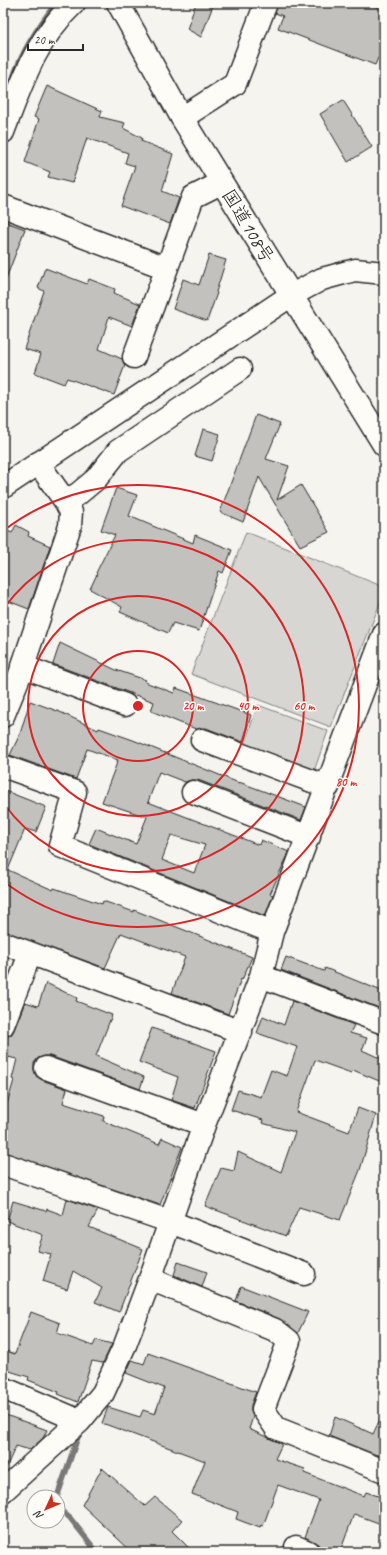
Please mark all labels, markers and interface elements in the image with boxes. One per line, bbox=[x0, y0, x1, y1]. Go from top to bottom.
scale bar bbox=[28, 26, 83, 52]
text: 20 m bbox=[34, 32, 56, 48]
street label: 国道108号 bbox=[216, 184, 280, 268]
text: 20 m bbox=[183, 698, 204, 714]
text: 40 m bbox=[238, 698, 259, 714]
text: 60 m bbox=[294, 698, 316, 714]
centre of rings bbox=[131, 699, 145, 713]
text: 80 m bbox=[336, 774, 357, 790]
north arrow bbox=[26, 1489, 66, 1529]
text: N bbox=[30, 1507, 46, 1523]

